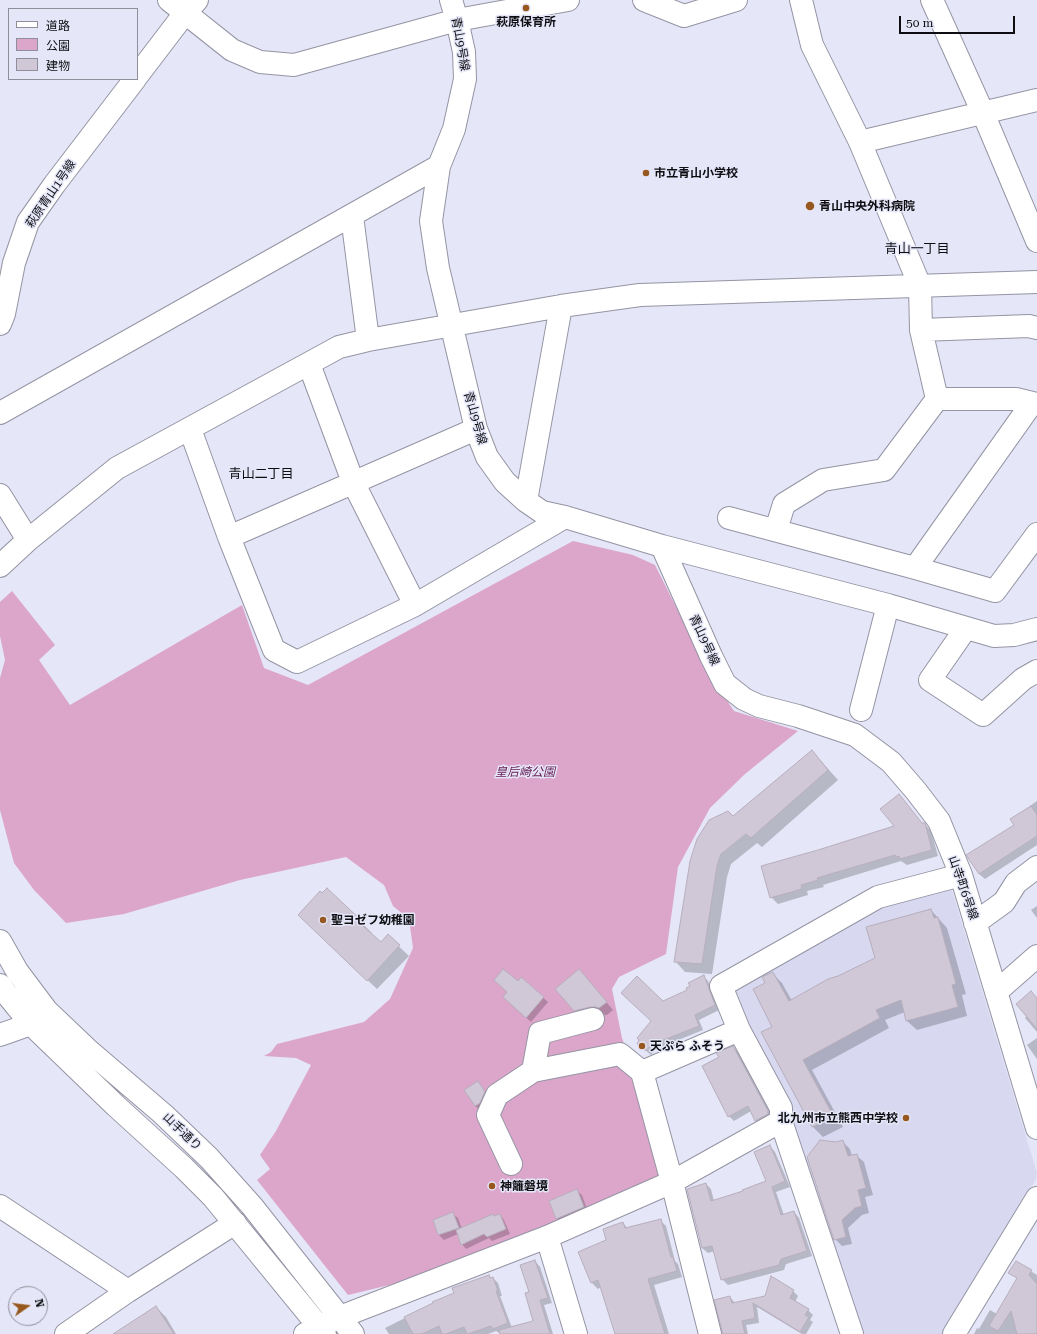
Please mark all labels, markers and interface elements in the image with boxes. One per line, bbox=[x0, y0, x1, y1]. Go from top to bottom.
marker: 萩原保育所 bbox=[521, 3, 531, 13]
legend bbox=[8, 8, 138, 80]
scale bar bbox=[901, 8, 1017, 34]
place label: 萩原保育所 bbox=[496, 15, 556, 29]
street label: 青山9号線 bbox=[448, 16, 472, 72]
text: 50 m bbox=[906, 16, 933, 30]
text: 道路 bbox=[46, 19, 70, 33]
text: 公園 bbox=[46, 39, 70, 53]
text: 建物 bbox=[46, 59, 70, 73]
street label: 萩原青山1号線 bbox=[23, 157, 79, 231]
place label: 市立青山小学校 bbox=[654, 166, 738, 180]
marker: 市立青山小学校 bbox=[641, 168, 651, 178]
place label: 青山中央外科病院 bbox=[819, 199, 915, 213]
marker: 青山中央外科病院 bbox=[804, 200, 816, 212]
district label: 青山一丁目 bbox=[885, 241, 949, 257]
street label: 青山9号線 bbox=[461, 390, 489, 446]
district label: 青山二丁目 bbox=[229, 466, 293, 482]
street label: 青山9号線 bbox=[686, 612, 722, 668]
park label: 皇后崎公園 bbox=[495, 765, 555, 779]
street label: 山寺町6号線 bbox=[945, 854, 981, 922]
place label: 聖ヨゼフ幼稚園 bbox=[331, 913, 415, 927]
marker: 聖ヨゼフ幼稚園 bbox=[318, 915, 328, 925]
place label: 天ぷら ふそう bbox=[650, 1039, 725, 1053]
marker: 天ぷら ふそう bbox=[637, 1041, 647, 1051]
street label: 山手通り bbox=[160, 1110, 204, 1154]
place label: 北九州市立熊西中学校 bbox=[778, 1111, 898, 1125]
marker: 北九州市立熊西中学校 bbox=[901, 1113, 911, 1123]
place label: 神籬磐境 bbox=[500, 1179, 548, 1193]
marker: 神籬磐境 bbox=[487, 1181, 497, 1191]
north arrow bbox=[8, 1286, 48, 1326]
text: N bbox=[32, 1298, 46, 1309]

